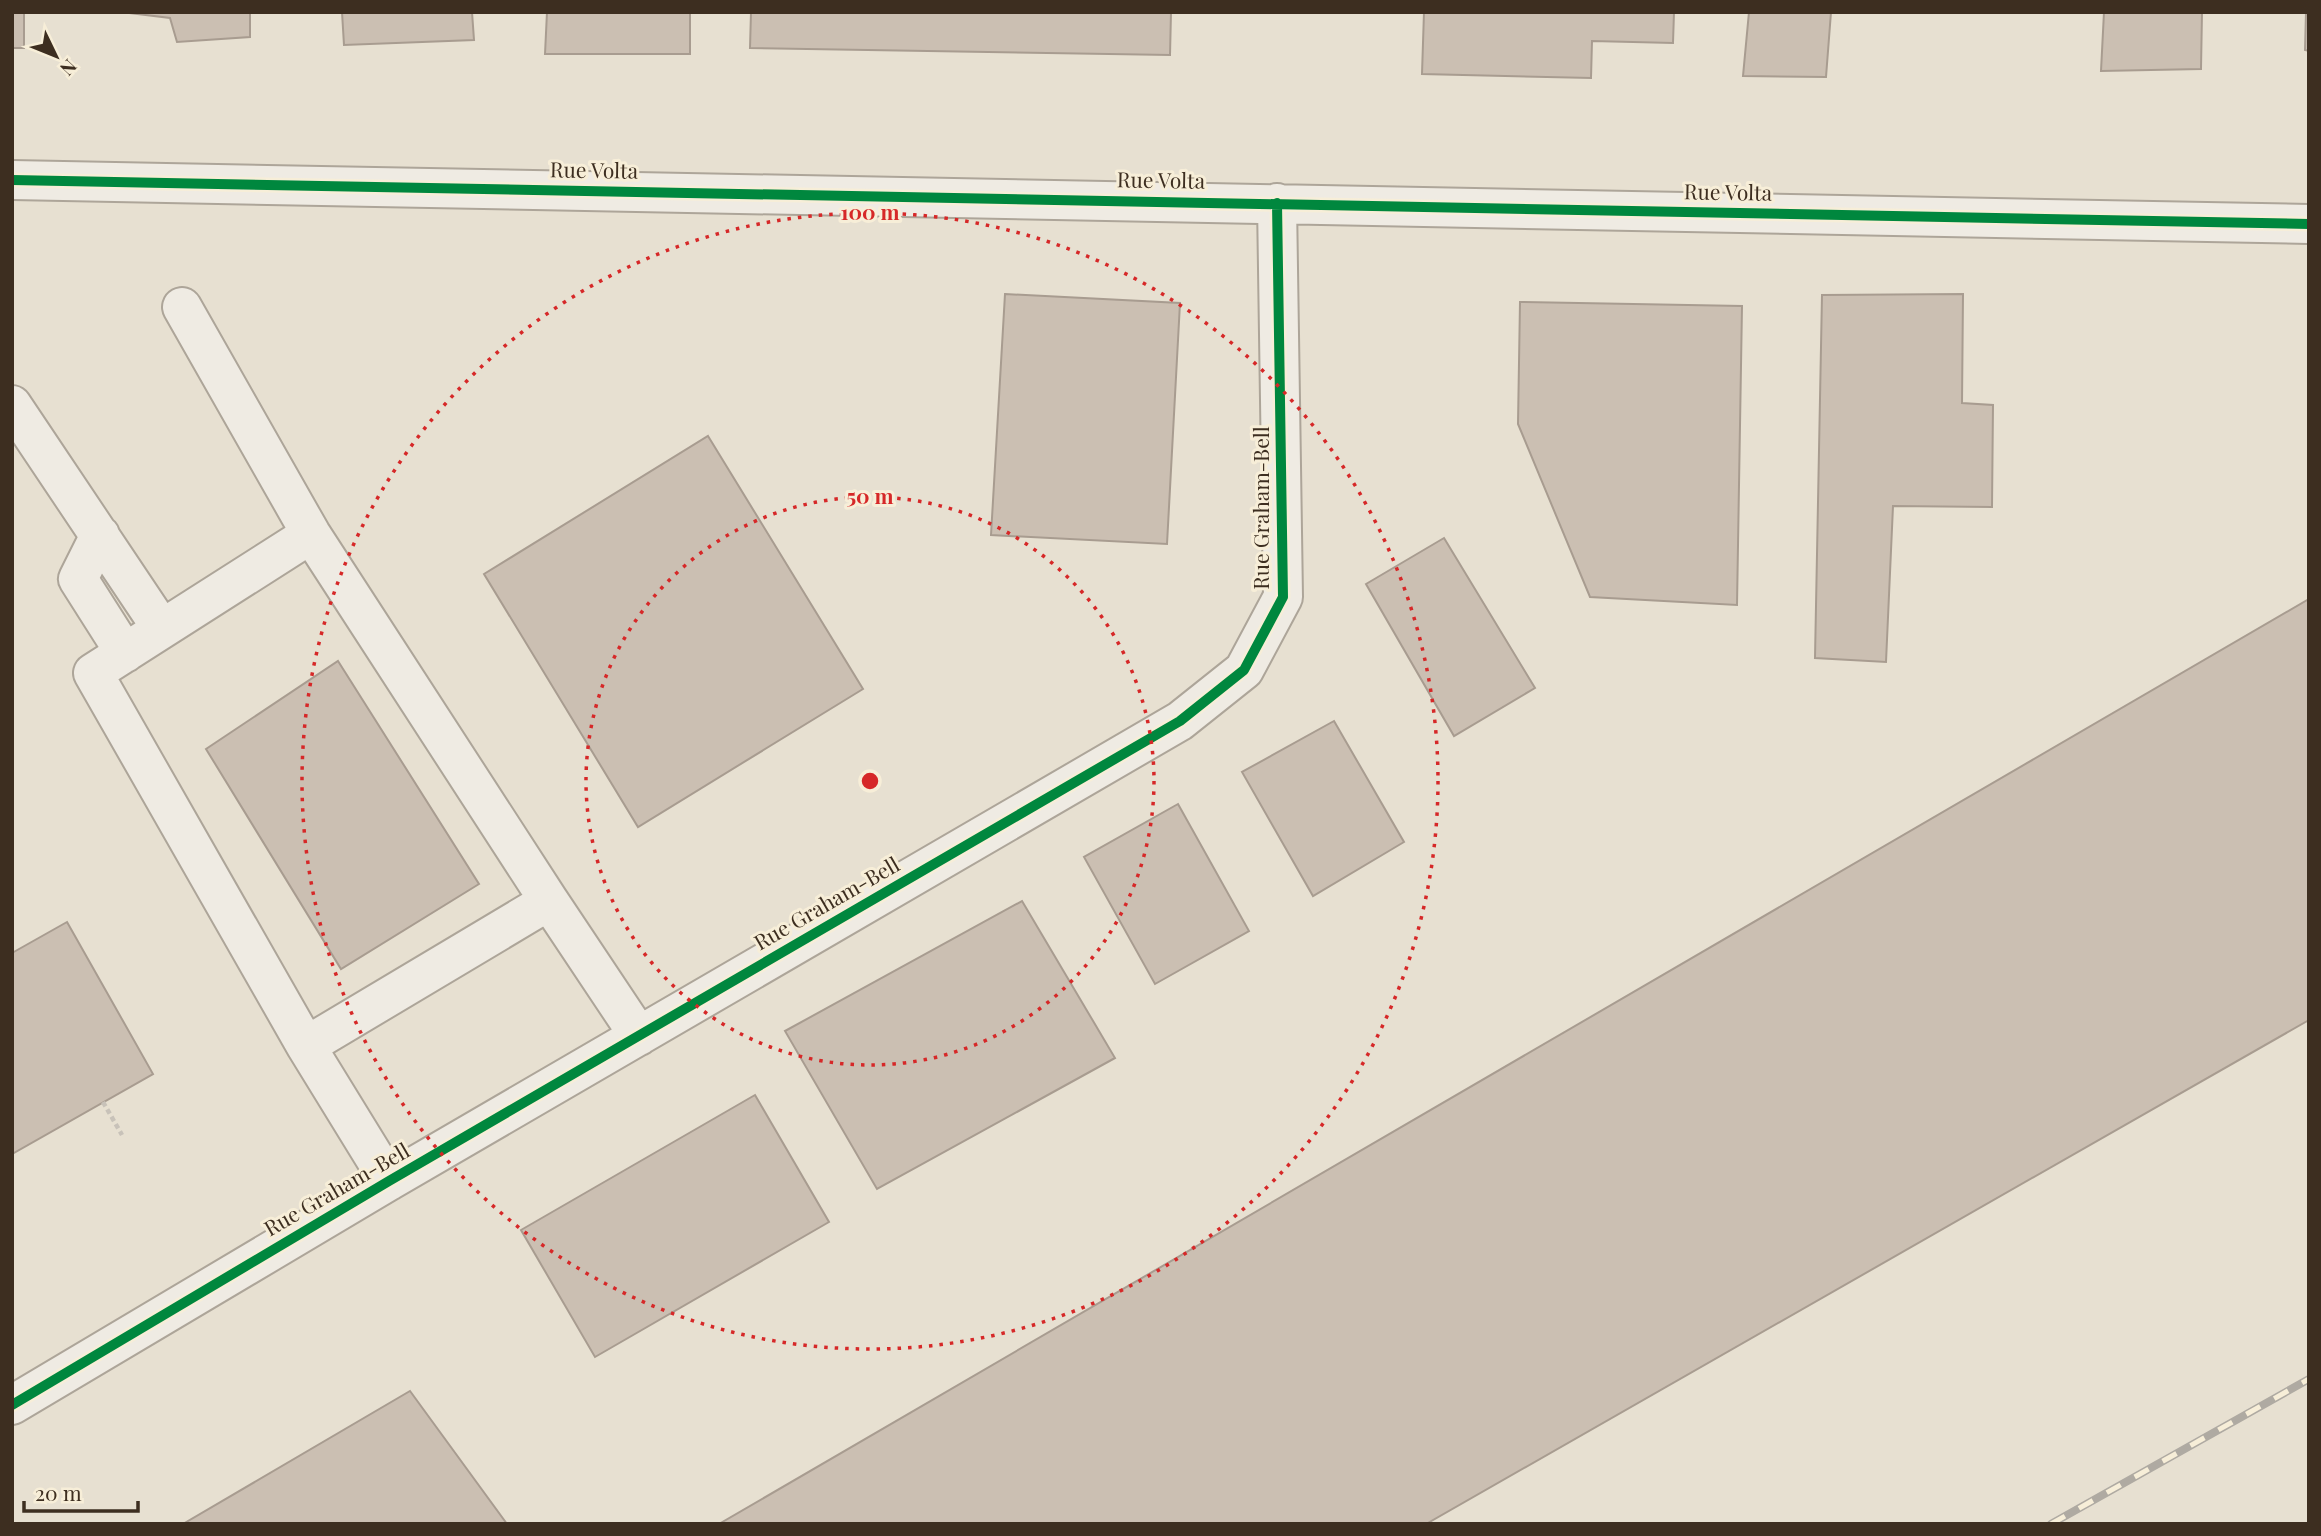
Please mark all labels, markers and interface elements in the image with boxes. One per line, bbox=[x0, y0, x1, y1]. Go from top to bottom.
north arrow bbox=[21, 21, 91, 91]
text: N bbox=[55, 54, 83, 82]
street label: Rue Volta bbox=[550, 154, 639, 184]
street label: Rue Volta bbox=[1117, 164, 1206, 194]
street label: Rue Volta bbox=[1684, 176, 1773, 206]
text: 100 m bbox=[840, 197, 900, 225]
street label: Rue Graham-Bell bbox=[1246, 426, 1274, 590]
text: 50 m bbox=[846, 481, 894, 509]
centre of rings bbox=[858, 769, 882, 793]
street label: Rue Graham-Bell bbox=[748, 849, 904, 955]
street label: Rue Graham-Bell bbox=[258, 1135, 414, 1241]
scale bar bbox=[24, 1470, 138, 1514]
text: 20 m bbox=[35, 1478, 82, 1506]

